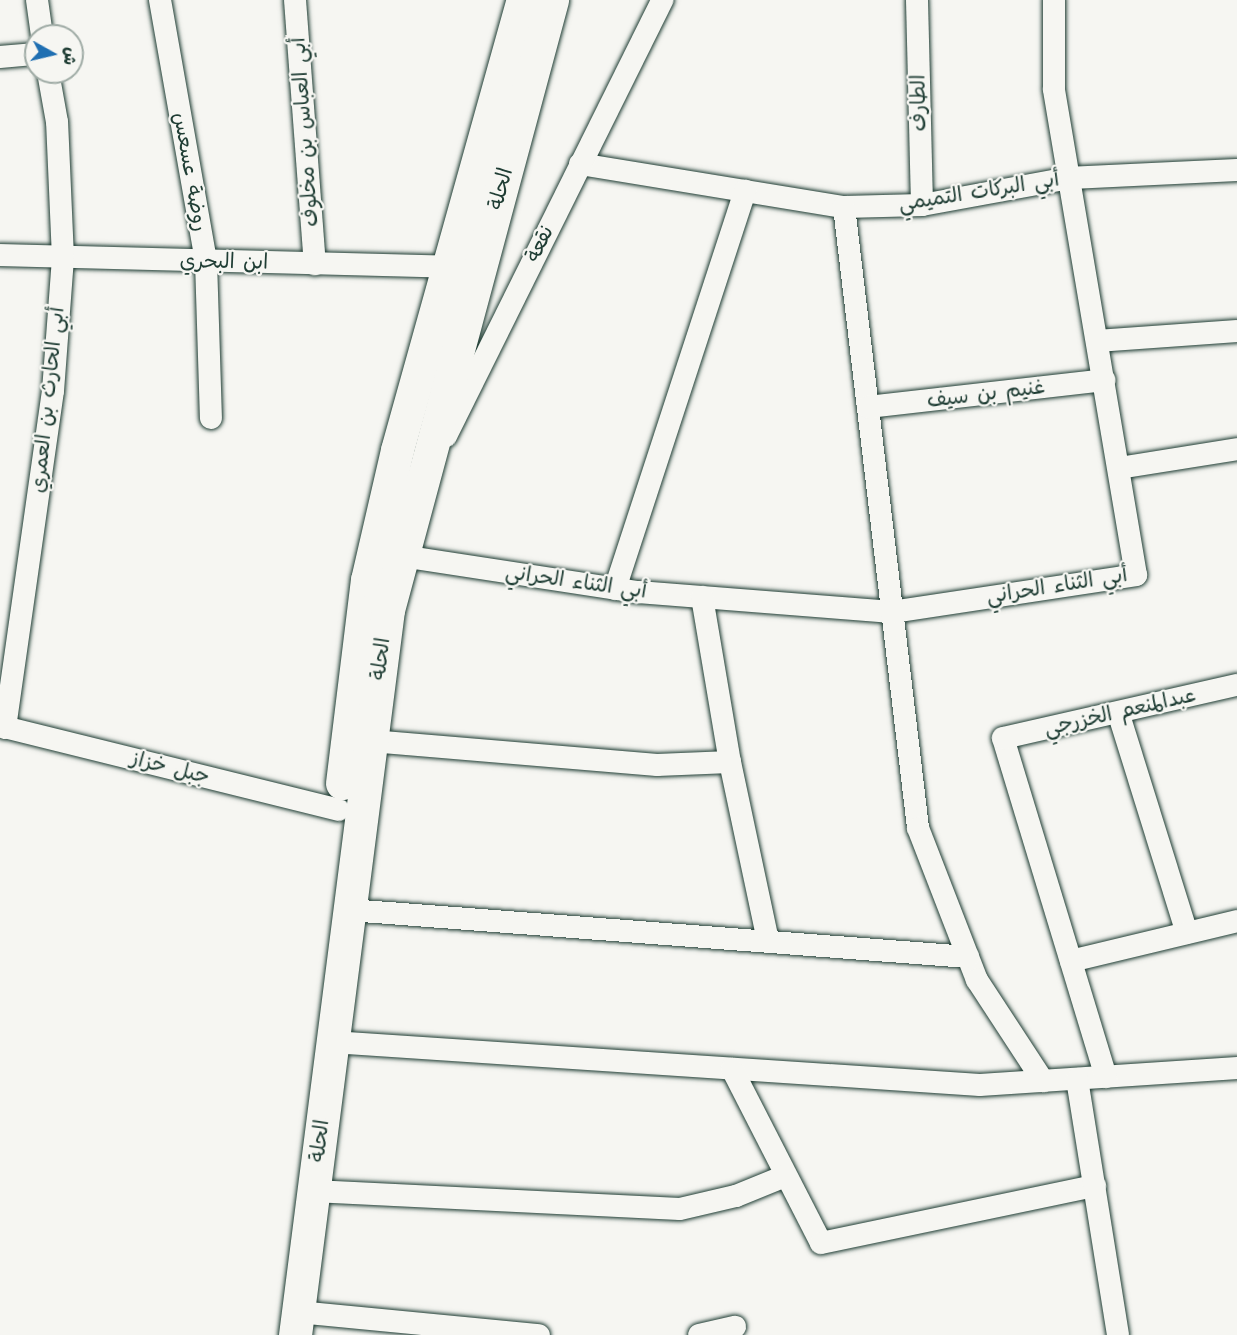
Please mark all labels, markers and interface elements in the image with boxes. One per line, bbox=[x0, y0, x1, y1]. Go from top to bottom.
north arrow bbox=[24, 24, 84, 84]
street label: أبي العباس بن مخلوف bbox=[286, 36, 324, 228]
text: ش bbox=[58, 46, 82, 66]
street label: الطارف bbox=[906, 74, 932, 132]
street label: روضة عسعس bbox=[167, 111, 213, 233]
street label: الحلة bbox=[483, 165, 519, 213]
street label: أبي البركات التميمي bbox=[897, 167, 1061, 217]
street label: نقعة bbox=[520, 222, 560, 266]
street label: ابن البحري bbox=[179, 249, 269, 275]
street label: أبي الحارث بن العمري bbox=[26, 306, 70, 494]
street label: غنيم بن سيف bbox=[926, 374, 1046, 414]
street label: أبي الثناء الحراني bbox=[504, 560, 648, 604]
street label: أبي الثناء الحراني bbox=[985, 562, 1129, 610]
street label: الحلة bbox=[366, 636, 396, 682]
street label: عبدالمنعم الخزرجي bbox=[1042, 682, 1198, 742]
street label: جبل خزاز bbox=[128, 746, 212, 790]
street label: الحلة bbox=[305, 1118, 335, 1164]

